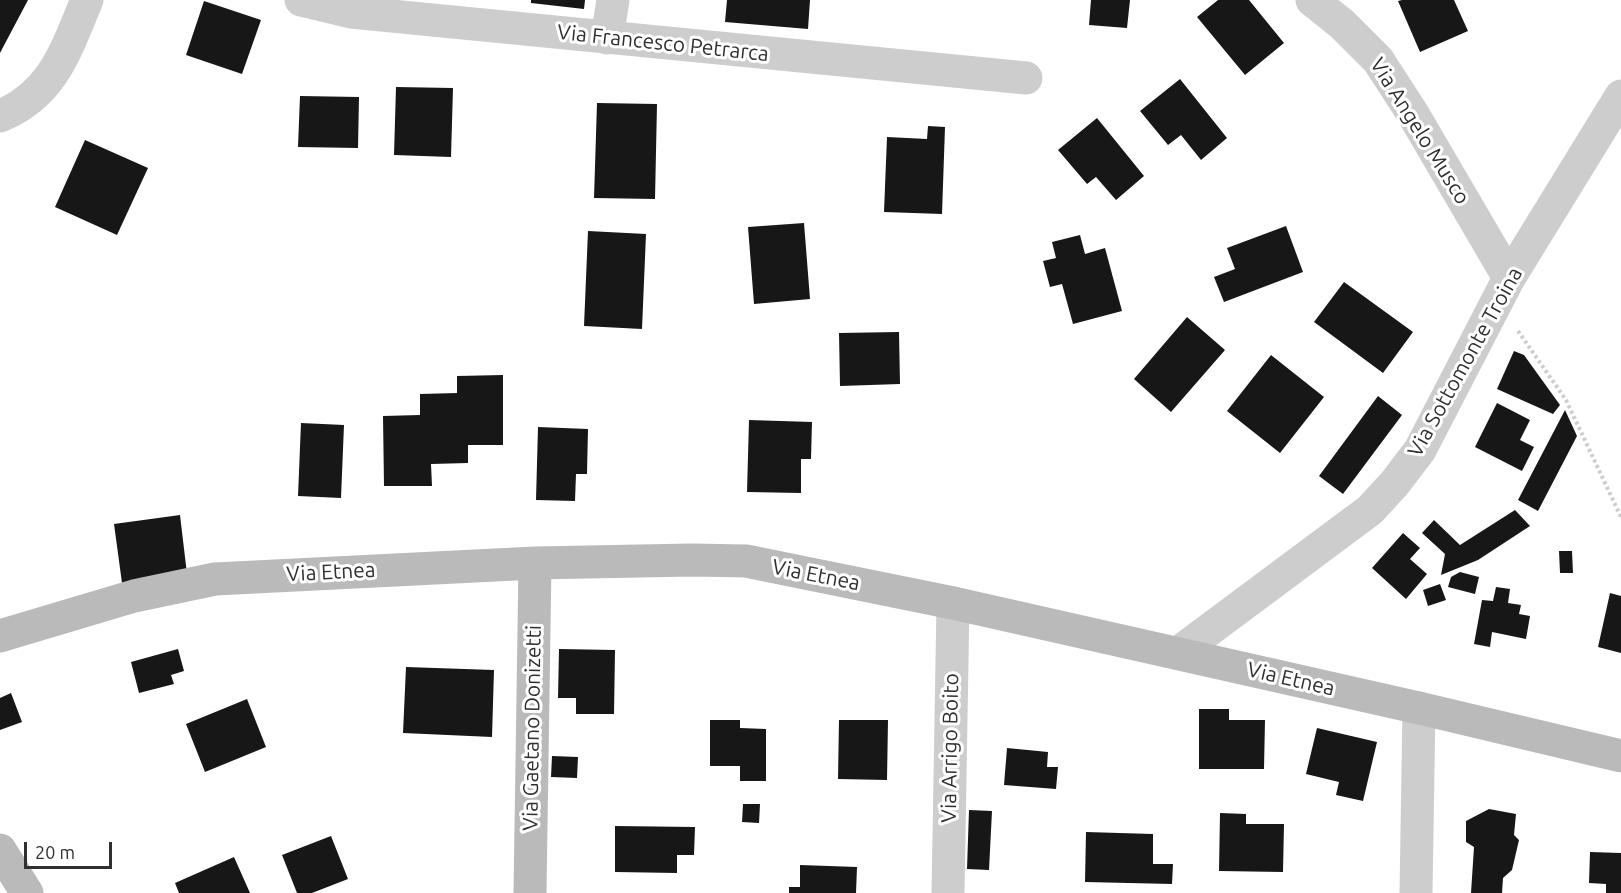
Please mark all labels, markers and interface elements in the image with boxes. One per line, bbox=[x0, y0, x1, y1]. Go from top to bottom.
street label: Via Francesco Petrarca bbox=[556, 19, 770, 67]
street label: Via Angelo Musco bbox=[1365, 53, 1475, 209]
street label: Via Sottomonte Troina bbox=[1402, 263, 1528, 461]
street label: Via Etnea bbox=[770, 554, 862, 596]
street label: Via Etnea bbox=[286, 557, 376, 587]
street label: Via Gaetano Donizetti bbox=[518, 625, 546, 831]
street label: Via Etnea bbox=[1245, 657, 1337, 701]
street label: Via Arrigo Boito bbox=[936, 673, 964, 823]
scale bar bbox=[27, 830, 116, 868]
text: 20 m bbox=[35, 842, 75, 862]

